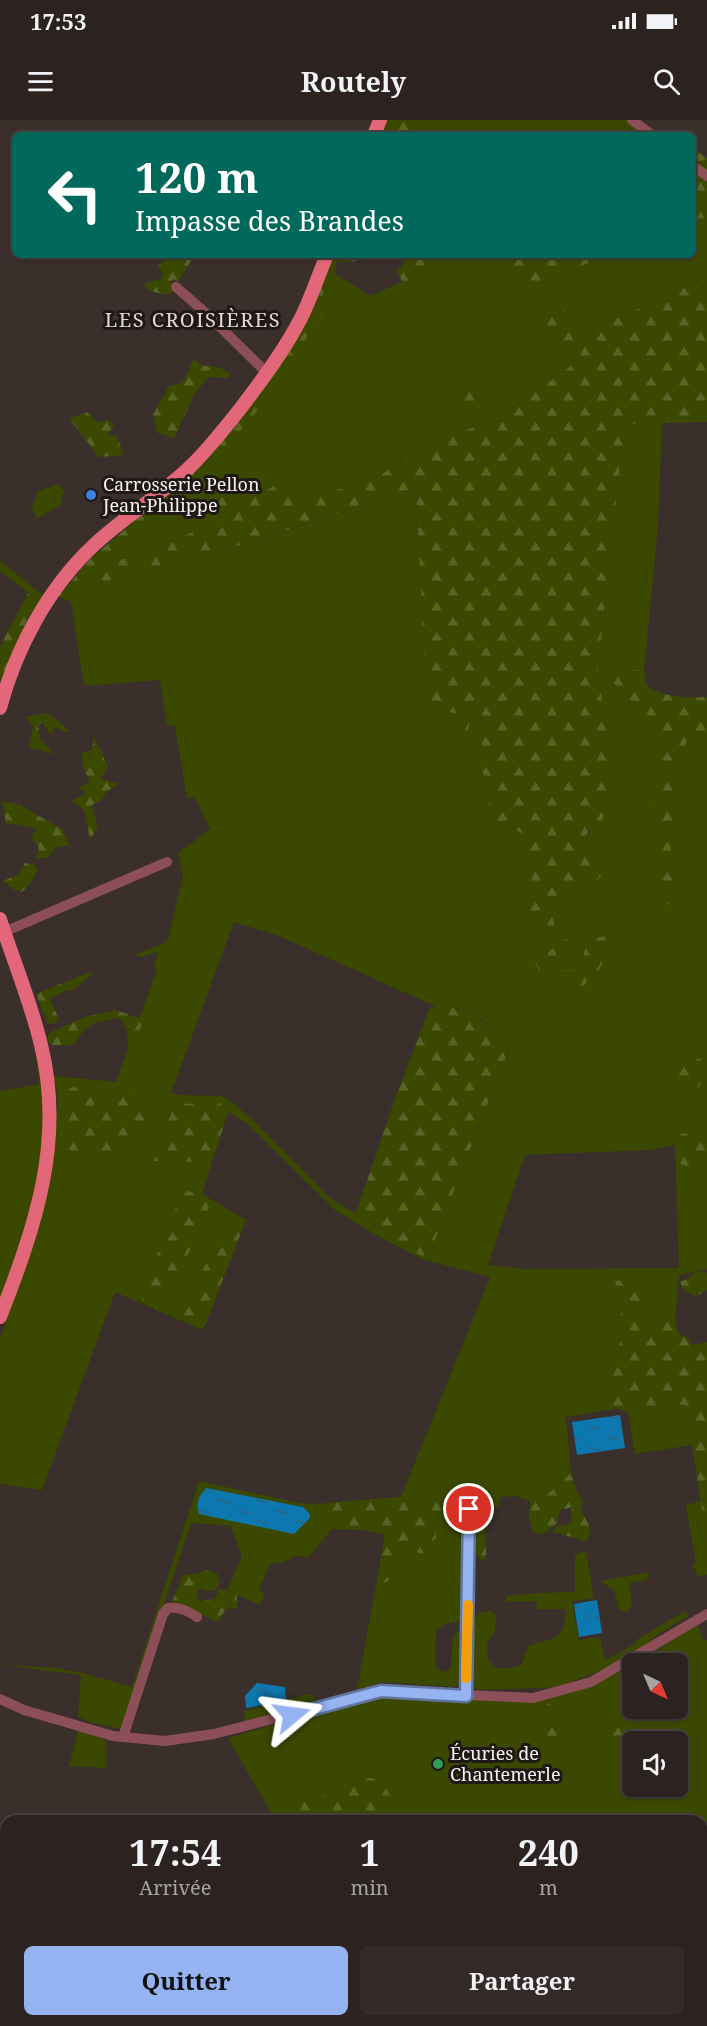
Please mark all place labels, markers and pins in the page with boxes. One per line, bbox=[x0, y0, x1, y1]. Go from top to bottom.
place label: Carrosserie Pellon Jean-Philippe bbox=[102, 472, 260, 517]
marker: Carrosserie Pellon Jean-Philippe bbox=[84, 488, 98, 502]
pin bbox=[443, 1483, 494, 1534]
place label: Écuries de Chantemerle bbox=[450, 1741, 561, 1786]
marker: Écuries de Chantemerle bbox=[431, 1757, 445, 1771]

